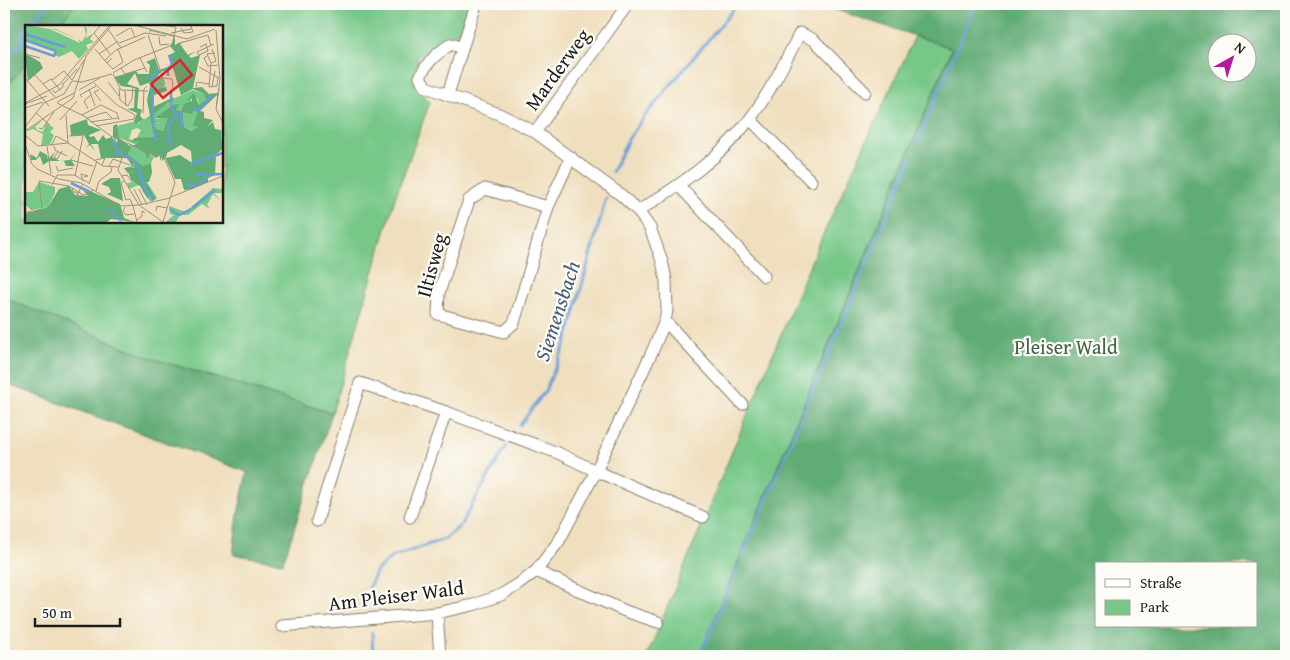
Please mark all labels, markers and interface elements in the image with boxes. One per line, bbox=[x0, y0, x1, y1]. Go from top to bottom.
street label: Marderweg bbox=[517, 22, 597, 116]
inset map bbox=[25, 25, 222, 222]
north arrow bbox=[1208, 32, 1258, 82]
text: N bbox=[1230, 37, 1251, 59]
street label: Iltisweg bbox=[409, 230, 453, 300]
water label: Siemensbach bbox=[526, 256, 588, 365]
park label: Pleiser Wald bbox=[1014, 332, 1118, 361]
legend bbox=[1095, 562, 1258, 628]
street label: Am Pleiser Wald bbox=[327, 572, 466, 618]
text: Straße bbox=[1140, 572, 1182, 593]
scale bar bbox=[35, 595, 120, 627]
text: Park bbox=[1140, 596, 1169, 617]
text: 50 m bbox=[42, 602, 73, 623]

